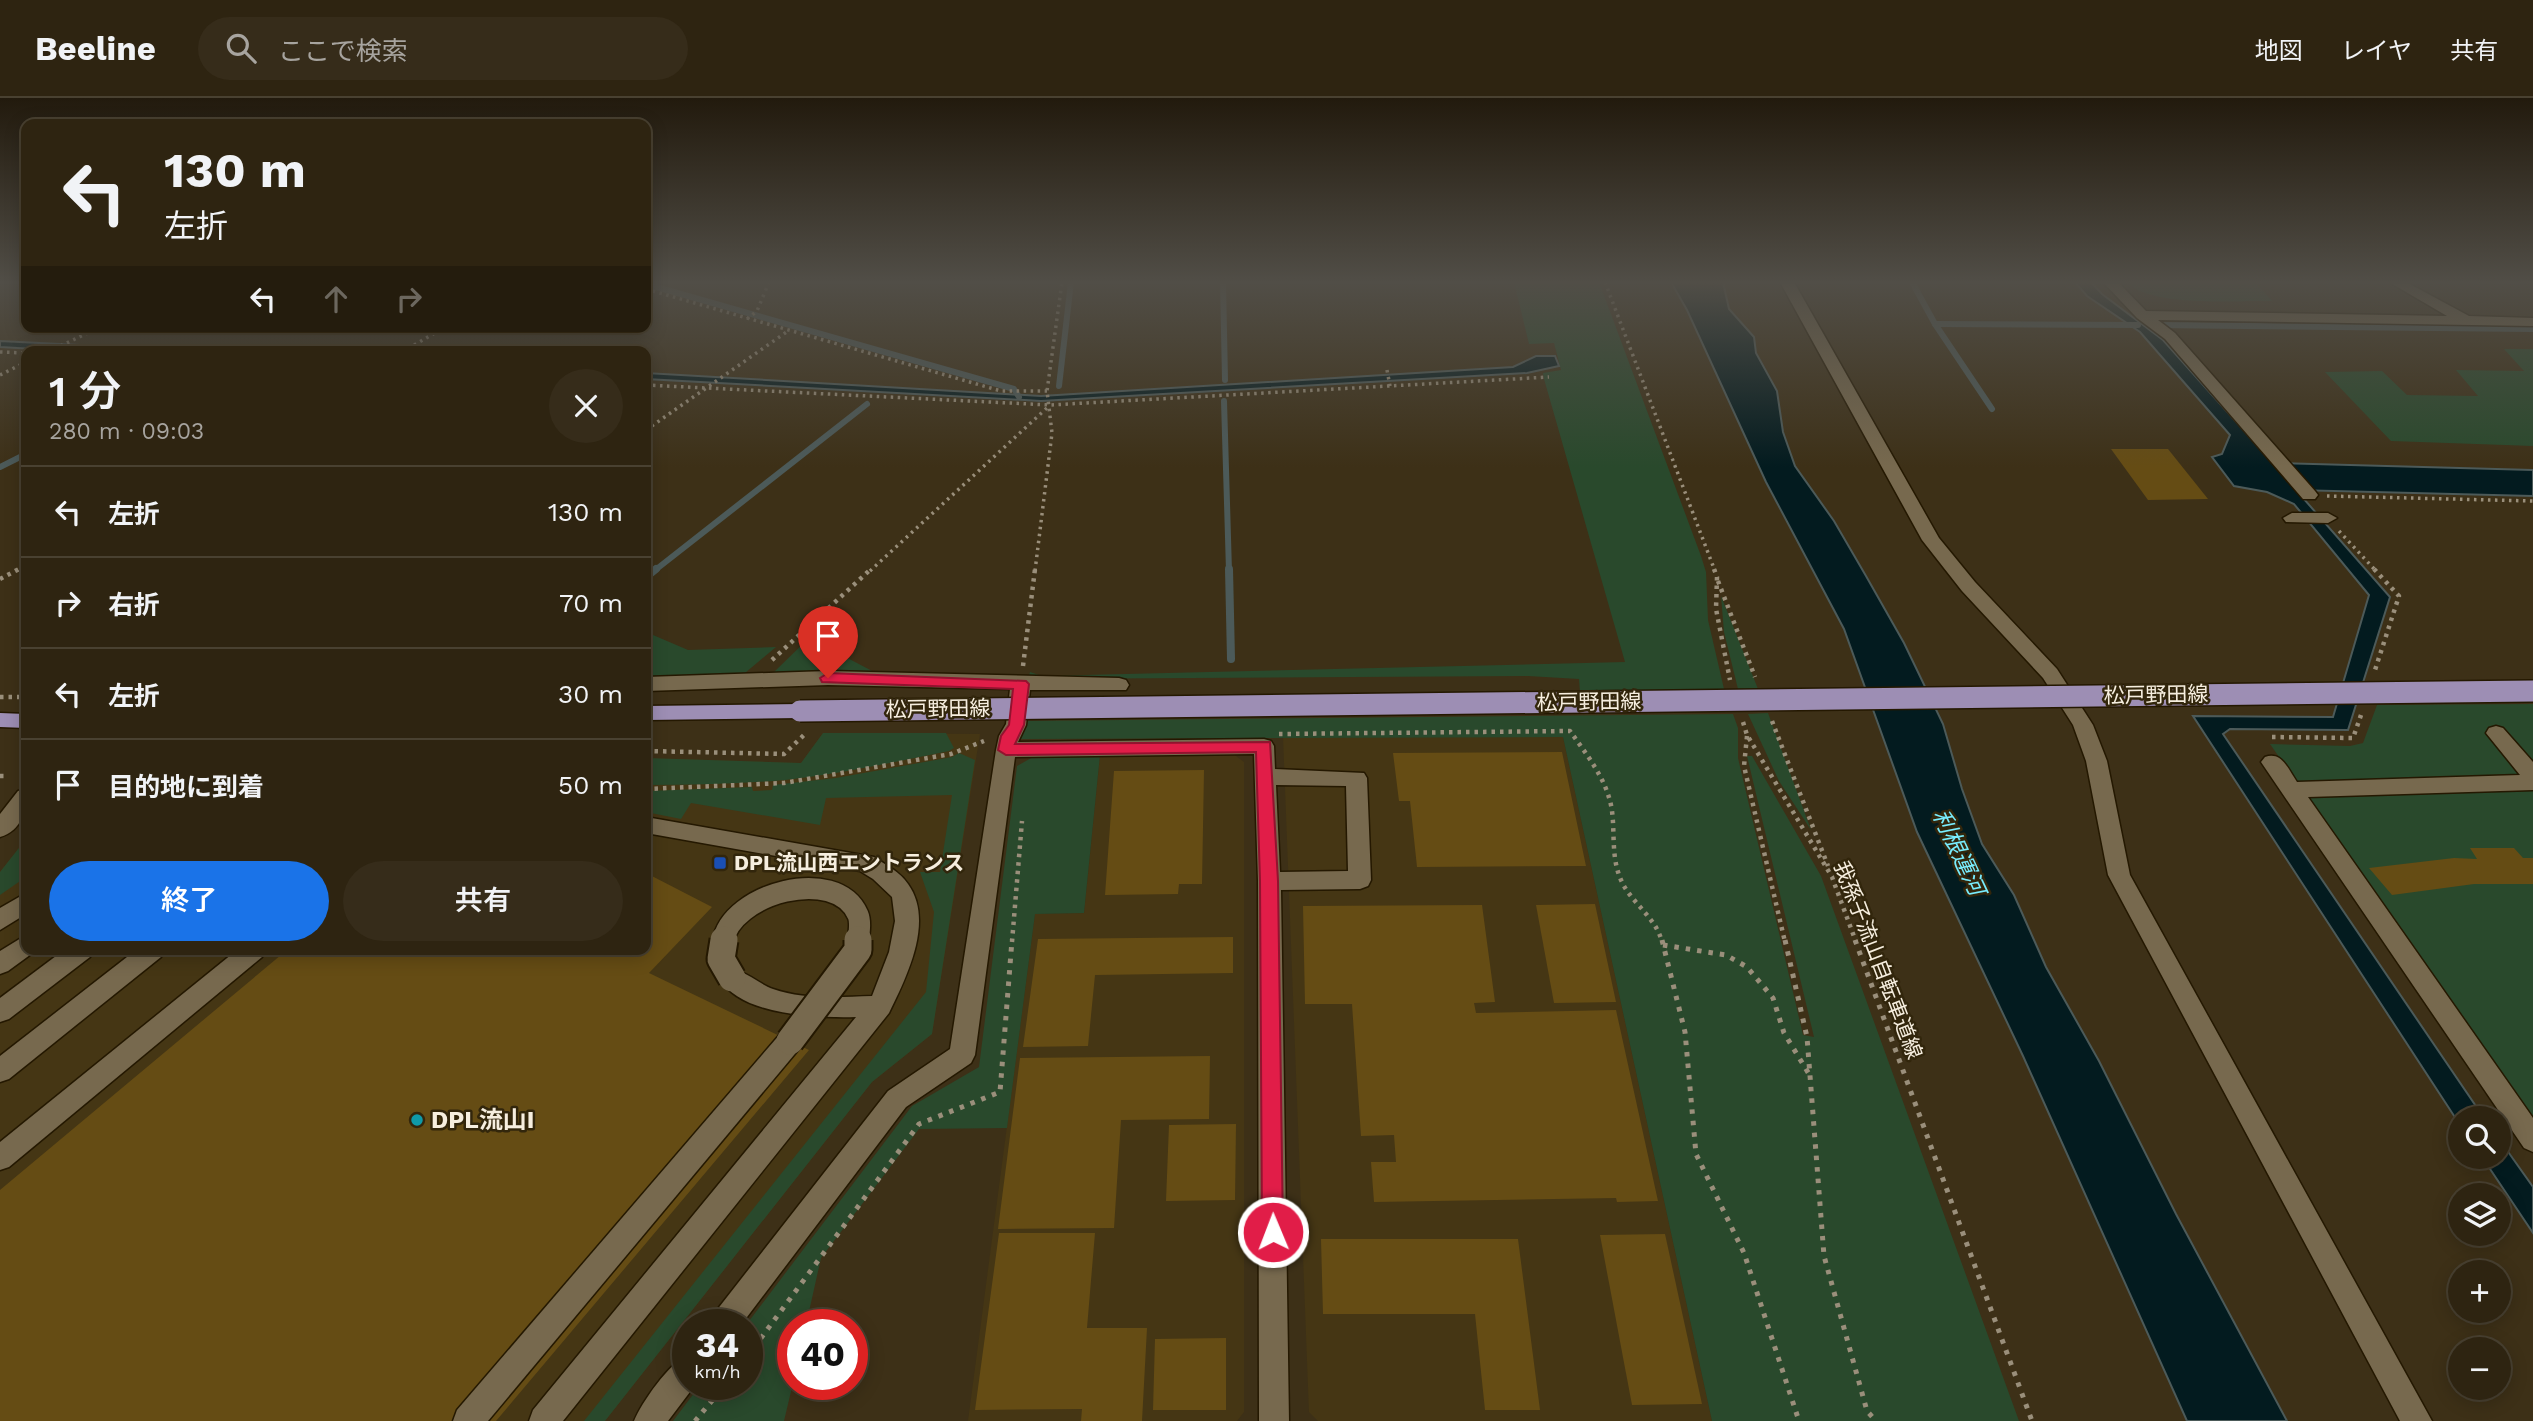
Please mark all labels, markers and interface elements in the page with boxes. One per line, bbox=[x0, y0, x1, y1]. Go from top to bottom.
search box bbox=[198, 17, 688, 80]
text: Beeline bbox=[35, 29, 156, 68]
icon: search bbox=[222, 29, 260, 67]
text: ここで検索 bbox=[278, 36, 408, 66]
text: 地図 bbox=[2255, 37, 2303, 65]
text: レイヤ bbox=[2341, 37, 2412, 65]
text: 共有 bbox=[2450, 37, 2498, 65]
text: 130 m bbox=[164, 141, 306, 199]
icon: left bbox=[49, 147, 140, 238]
text: 左折 bbox=[164, 207, 228, 245]
icon: left bbox=[244, 280, 282, 318]
icon: ahead bbox=[317, 280, 355, 318]
icon: right bbox=[390, 280, 428, 318]
text: 1 分 bbox=[49, 367, 121, 416]
button: close bbox=[549, 369, 623, 443]
text: 280 m · 09:03 bbox=[49, 418, 204, 445]
icon: left bbox=[49, 493, 87, 531]
text: 130 m bbox=[548, 497, 623, 527]
text: 左折 bbox=[108, 499, 160, 529]
icon: right bbox=[49, 584, 87, 622]
text: 70 m bbox=[559, 588, 623, 618]
text: 右折 bbox=[108, 590, 160, 620]
pin bbox=[798, 606, 858, 678]
icon: arrive bbox=[809, 617, 847, 655]
icon: left bbox=[49, 675, 87, 713]
text: 30 m bbox=[558, 679, 623, 709]
text: 左折 bbox=[108, 681, 160, 711]
street label: 松戸野田線 bbox=[2103, 681, 2209, 708]
street label: 松戸野田線 bbox=[1536, 688, 1642, 715]
street label: 松戸野田線 bbox=[885, 695, 991, 722]
icon: arrive bbox=[49, 766, 87, 804]
text: 50 m bbox=[558, 770, 623, 800]
text: 目的地に到着 bbox=[108, 772, 264, 802]
water label: 利根運河 bbox=[1927, 805, 1992, 903]
place label: DPL流山西エントランス bbox=[734, 850, 964, 875]
marker: DPL流山西エントランス bbox=[712, 855, 728, 871]
street label: 我孫子流山自転車道線 bbox=[1829, 857, 1928, 1062]
button: 終了 bbox=[49, 861, 329, 941]
button: 共有 bbox=[343, 861, 623, 941]
place label: DPL流山I bbox=[431, 1106, 534, 1134]
map controls bbox=[2448, 1106, 2511, 1400]
button: search bbox=[2448, 1106, 2511, 1169]
marker: DPL流山I bbox=[409, 1112, 425, 1128]
button: layers bbox=[2448, 1183, 2511, 1246]
position arrow bbox=[1236, 1195, 1310, 1269]
button: + bbox=[2448, 1260, 2511, 1323]
speed limit sign: 40 bbox=[777, 1309, 868, 1400]
text: 34 bbox=[696, 1324, 739, 1366]
button: − bbox=[2448, 1337, 2511, 1400]
text: km/h bbox=[694, 1361, 741, 1382]

